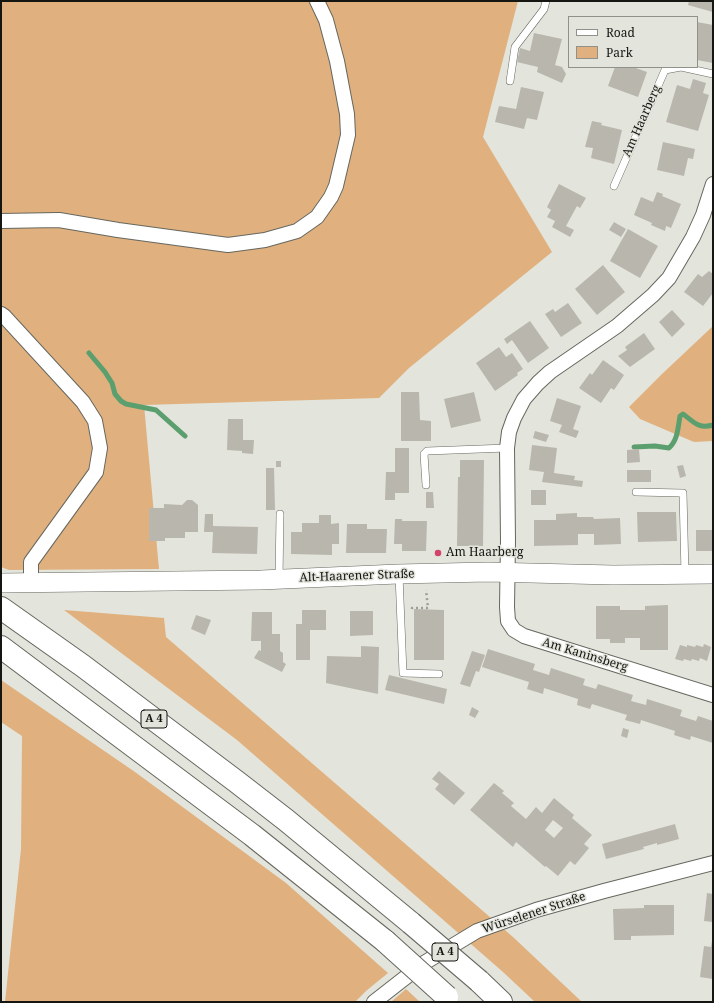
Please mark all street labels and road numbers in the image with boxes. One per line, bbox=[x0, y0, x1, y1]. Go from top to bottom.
street label: Am Haarberg bbox=[620, 83, 664, 159]
street label: Alt-Haarener Straße bbox=[299, 567, 415, 585]
street label: Am Kaninsberg bbox=[540, 635, 630, 675]
road number: A 4 bbox=[141, 710, 167, 728]
street label: Würselener Straße bbox=[480, 889, 588, 937]
road number: A 4 bbox=[432, 943, 458, 961]

